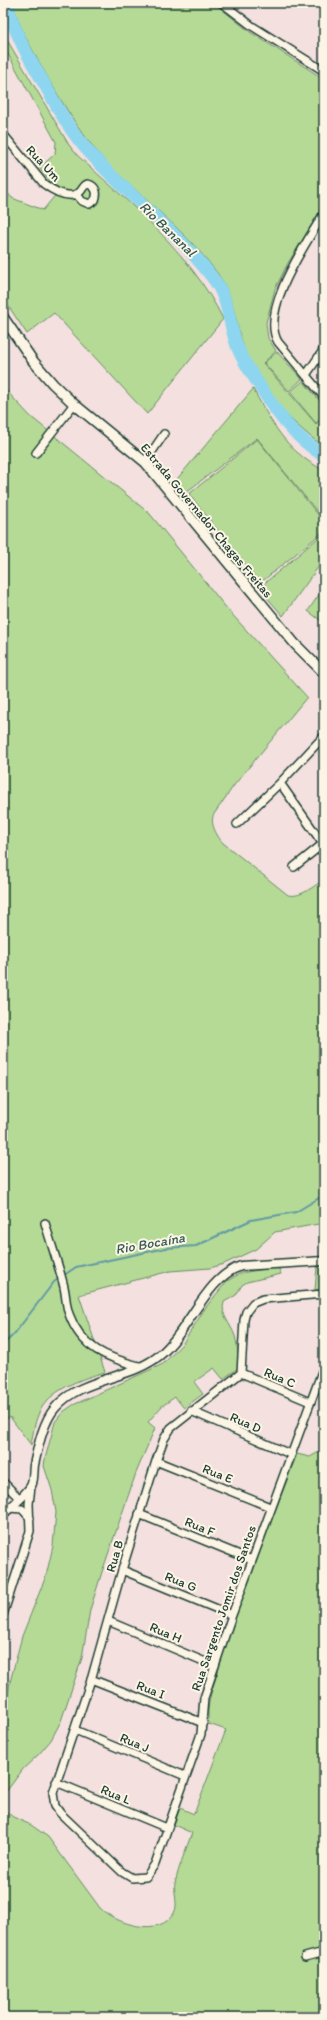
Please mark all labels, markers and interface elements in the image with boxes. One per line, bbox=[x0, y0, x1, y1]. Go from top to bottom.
street label: Rua Um bbox=[23, 142, 64, 185]
water label: Rio Bananal bbox=[136, 198, 200, 261]
street label: Estrada Governador Chagas Freitas bbox=[138, 440, 276, 601]
water label: Rio Bocaína bbox=[114, 1229, 187, 1258]
street label: Rua C bbox=[262, 1364, 298, 1391]
street label: Rua D bbox=[228, 1409, 264, 1436]
street label: Rua E bbox=[200, 1461, 235, 1486]
street label: Rua F bbox=[183, 1514, 217, 1539]
street label: Rua Sargento Jomir dos Santos bbox=[188, 1523, 259, 1693]
street label: Rua B bbox=[103, 1538, 126, 1574]
street label: Rua G bbox=[163, 1568, 199, 1595]
street label: Rua H bbox=[148, 1619, 184, 1646]
street label: Rua I bbox=[134, 1677, 167, 1702]
street label: Rua J bbox=[118, 1730, 152, 1755]
street label: Rua L bbox=[99, 1782, 133, 1808]

